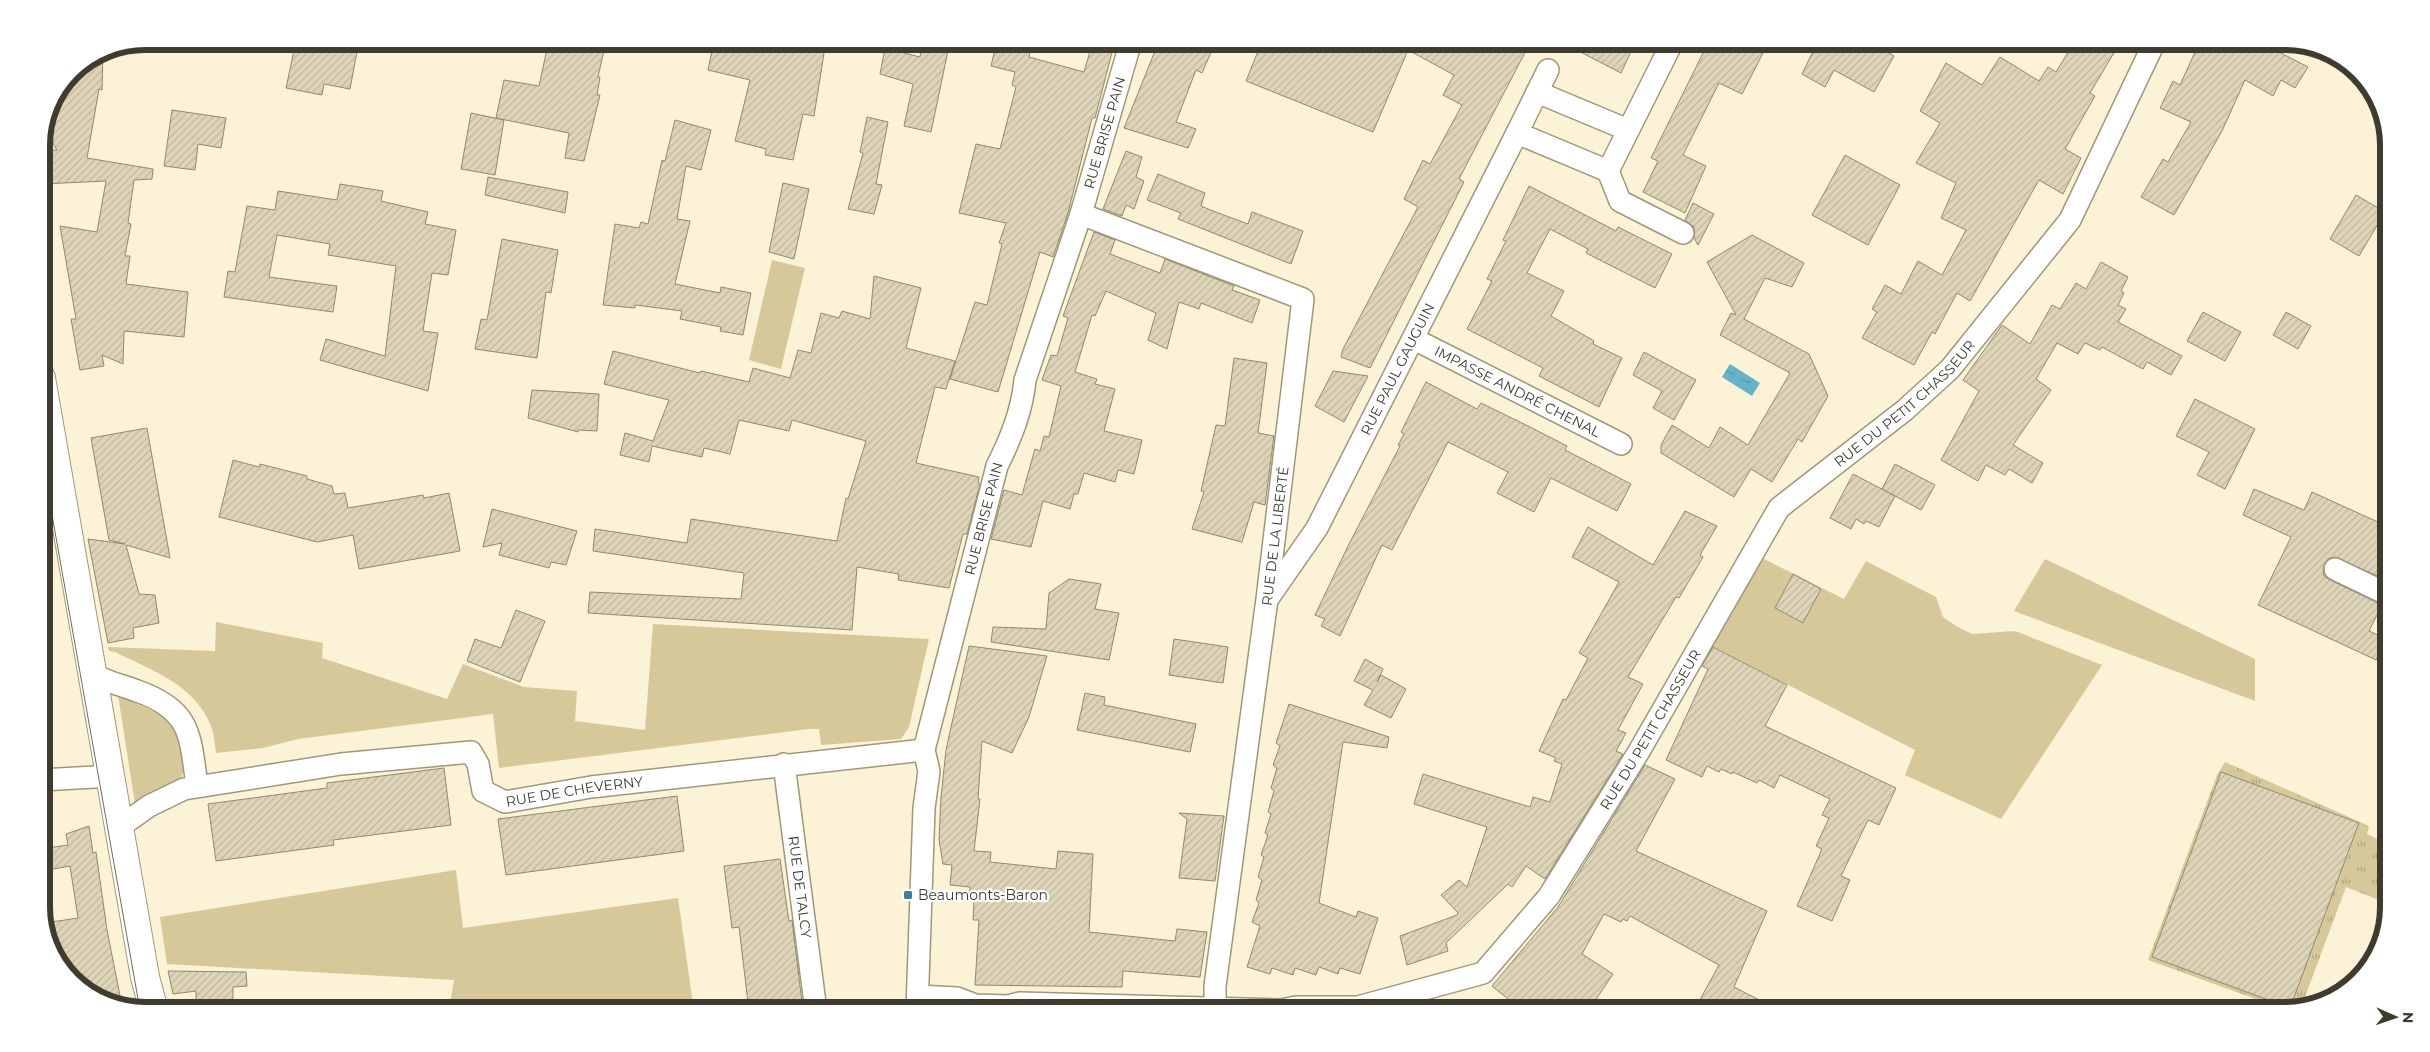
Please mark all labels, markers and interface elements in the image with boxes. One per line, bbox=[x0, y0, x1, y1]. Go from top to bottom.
street label: RUE BRISE PAIN bbox=[1080, 75, 1129, 191]
street label: RUE PAUL GAUGUIN bbox=[1356, 300, 1438, 438]
street label: RUE DU PETIT CHASSEUR bbox=[1830, 336, 1979, 471]
street label: IMPASSE ANDRÉ CHENAL bbox=[1431, 342, 1604, 441]
street label: RUE BRISE PAIN bbox=[960, 460, 1007, 577]
street label: RUE DE LA LIBERTÉ bbox=[1258, 465, 1292, 607]
street label: RUE DU PETIT CHASSEUR bbox=[1596, 646, 1705, 813]
street label: RUE DE CHEVERNY bbox=[504, 772, 644, 811]
street label: RUE DE TALCY bbox=[784, 835, 815, 939]
place label: Beaumonts-Baron bbox=[918, 886, 1048, 904]
marker: Beaumonts-Baron bbox=[902, 889, 914, 901]
north arrow bbox=[2370, 992, 2420, 1042]
text: N bbox=[2399, 1011, 2417, 1023]

